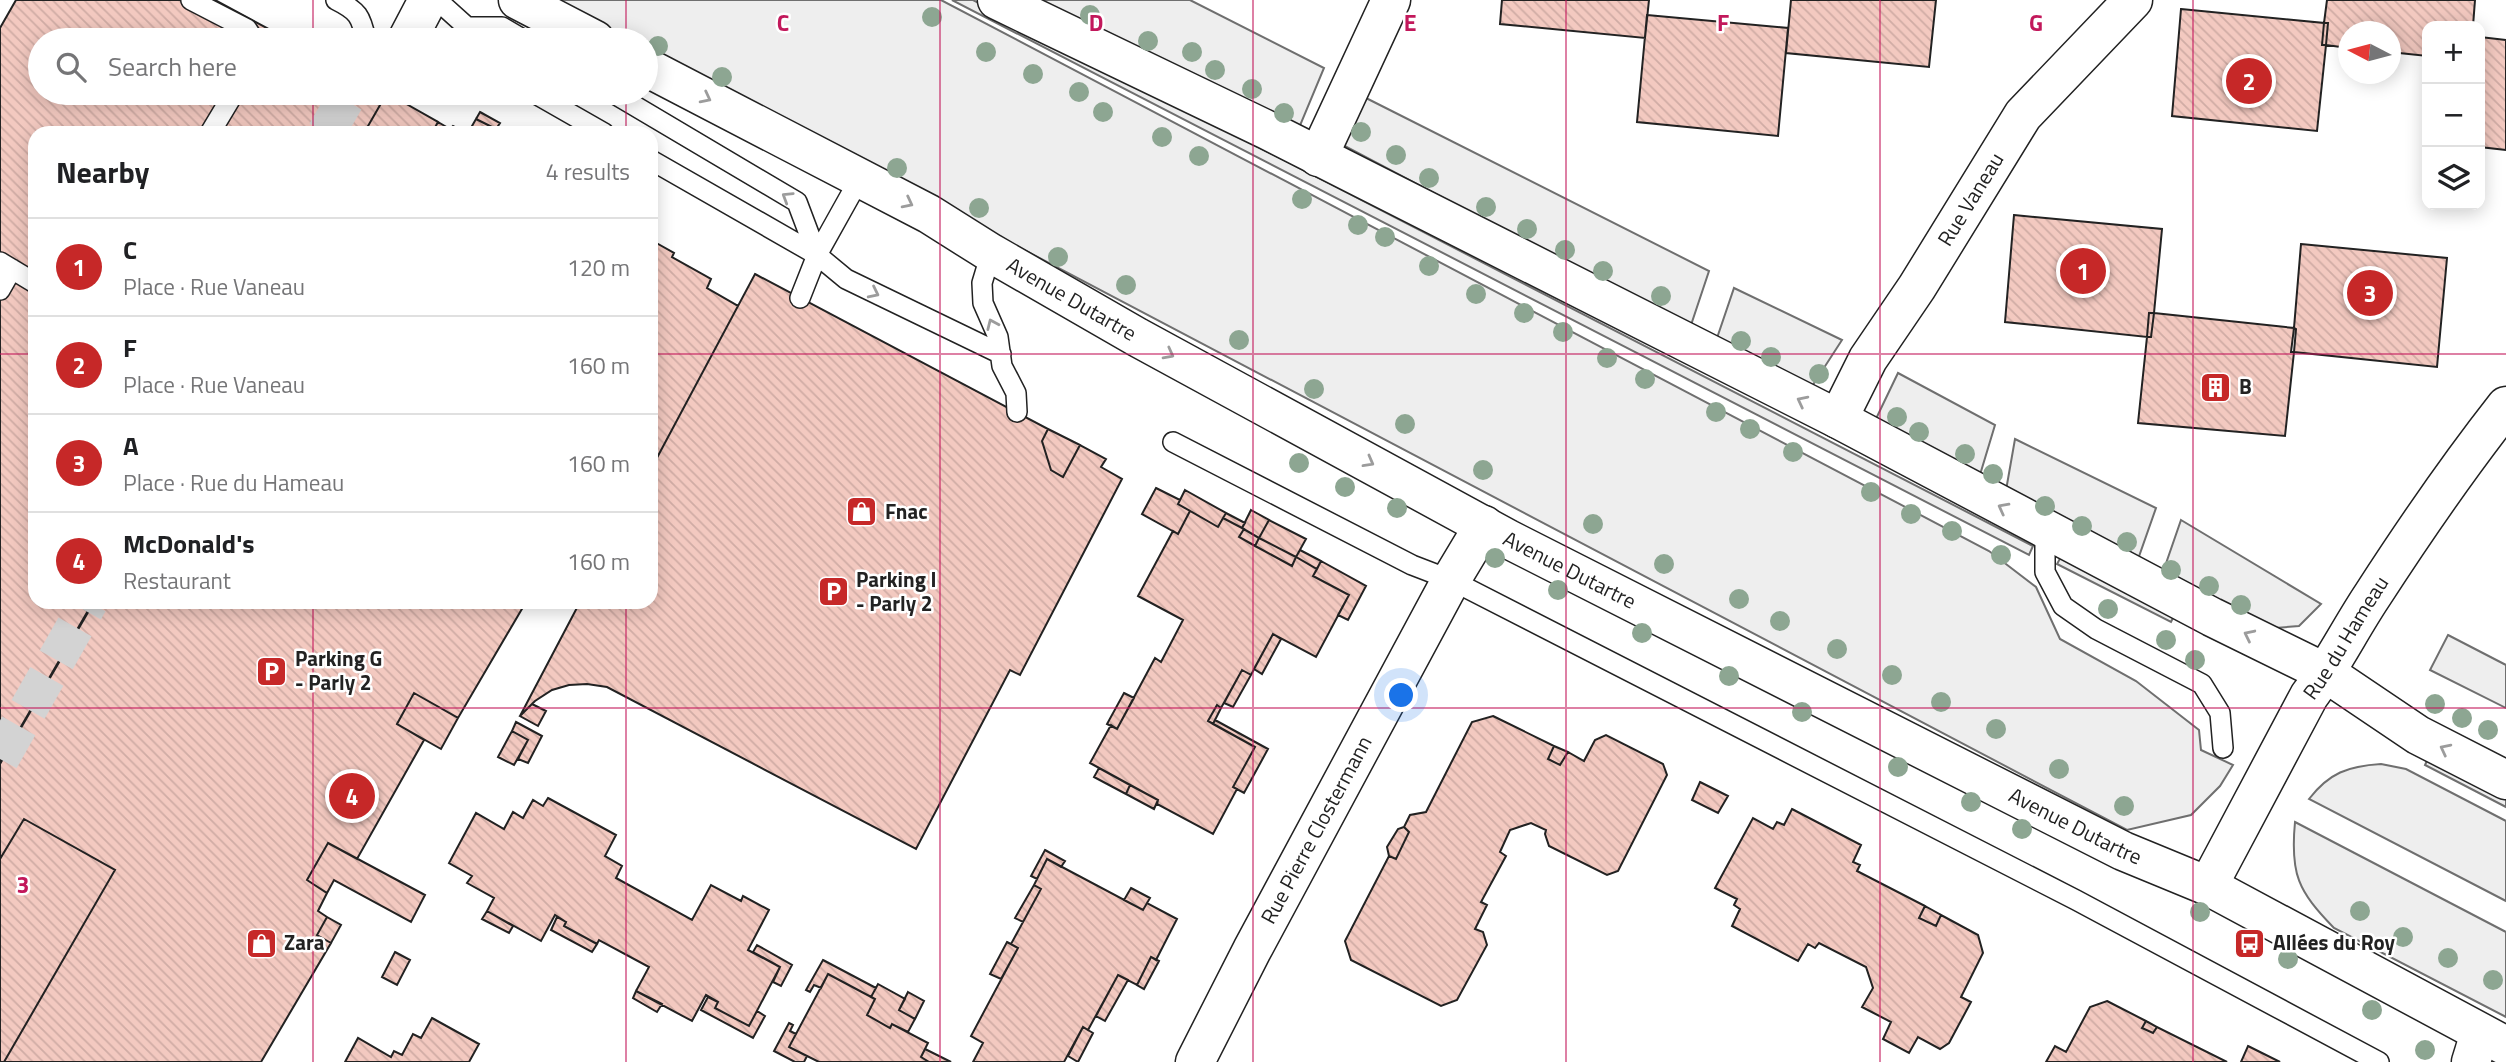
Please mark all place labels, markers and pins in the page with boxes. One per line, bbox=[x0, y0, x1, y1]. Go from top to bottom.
pin: 2 bbox=[2226, 55, 2272, 107]
pin: 1 bbox=[2060, 245, 2106, 297]
pin: 3 bbox=[2347, 267, 2393, 319]
building icon: B bbox=[2199, 370, 2233, 404]
place label: B bbox=[2239, 370, 2252, 402]
shop icon: Fnac bbox=[845, 495, 879, 529]
place label: Fnac bbox=[885, 495, 928, 527]
place label: Parking I - Parly 2 bbox=[856, 563, 937, 619]
parking icon: Parking I - Parly 2 bbox=[816, 575, 850, 609]
place label: Parking G - Parly 2 bbox=[295, 642, 382, 698]
parking icon: Parking G - Parly 2 bbox=[255, 654, 289, 688]
pin: 4 bbox=[329, 770, 375, 822]
shop icon: Zara bbox=[244, 926, 278, 960]
place label: Zara bbox=[284, 926, 325, 958]
bus stop icon: Allées du Roy bbox=[2233, 926, 2267, 960]
place label: Allées du Roy bbox=[2273, 926, 2396, 958]

